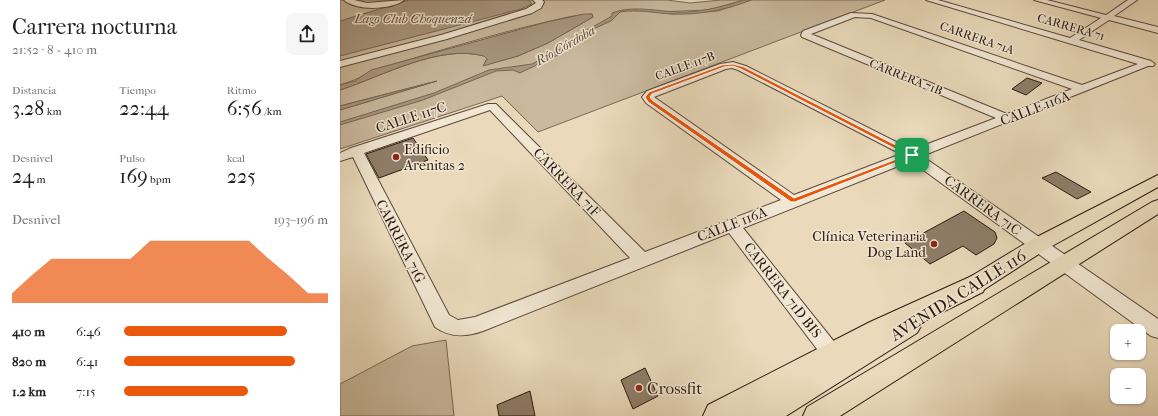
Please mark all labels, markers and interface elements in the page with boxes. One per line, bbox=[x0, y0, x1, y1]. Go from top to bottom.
water label: Lago Club Choquenzá bbox=[353, 11, 473, 26]
street label: CARRERA 71 bbox=[1036, 11, 1106, 43]
button: share bbox=[286, 13, 328, 55]
text: Carrera nocturna bbox=[12, 14, 177, 40]
street label: CARRERA 71A bbox=[938, 19, 1016, 57]
water label: Río Córdoba bbox=[532, 22, 598, 69]
text: 21:52 · 8 × 410 m bbox=[12, 42, 97, 57]
street label: CALLE 117B bbox=[653, 49, 717, 83]
street label: CARRERA 71B bbox=[867, 56, 945, 98]
text: Distancia bbox=[12, 84, 56, 97]
text: Tiempo bbox=[119, 84, 156, 97]
text: Ritmo bbox=[227, 84, 256, 97]
street label: CALLE 116A bbox=[998, 87, 1073, 130]
text: 3.28 bbox=[12, 97, 44, 120]
text: 22:44 bbox=[119, 97, 168, 120]
text: 6:56 bbox=[227, 97, 262, 120]
street label: CALLE 117C bbox=[374, 98, 449, 137]
text: km bbox=[44, 105, 62, 118]
text: /km bbox=[262, 105, 282, 118]
pin bbox=[895, 138, 929, 172]
place label: Edificio Arenitas 2 bbox=[403, 141, 465, 174]
street label: CARRERA 71F bbox=[530, 144, 604, 221]
icon: arrive bbox=[901, 144, 923, 166]
text: Desnivel bbox=[12, 152, 53, 165]
text: Pulso bbox=[119, 152, 145, 165]
text: kcal bbox=[227, 152, 245, 165]
marker: Edificio Arenitas 2 bbox=[391, 152, 401, 162]
text: 24 bbox=[12, 165, 34, 188]
text: 169 bbox=[119, 165, 148, 188]
text: 225 bbox=[227, 165, 256, 188]
street label: CARRERA 71C bbox=[941, 172, 1024, 239]
text: m bbox=[34, 173, 46, 186]
text: bpm bbox=[148, 173, 171, 186]
street label: CARRERA 71G bbox=[372, 197, 429, 286]
street label: CALLE 116A bbox=[695, 203, 770, 246]
text: Desnivel bbox=[12, 212, 61, 227]
text: 193–196 m bbox=[273, 212, 328, 227]
place label: Clínica Veterinaria Dog Land bbox=[812, 228, 927, 261]
street label: CARRERA 71D BIS bbox=[740, 239, 825, 342]
marker: Clínica Veterinaria Dog Land bbox=[929, 239, 939, 249]
street label: AVENIDA CALLE 116 bbox=[886, 245, 1030, 345]
text: 410 m bbox=[12, 324, 45, 339]
text: 6:46 bbox=[76, 324, 101, 339]
map controls bbox=[1110, 324, 1146, 404]
button: + bbox=[1110, 324, 1146, 360]
text: 820 m bbox=[12, 354, 46, 369]
text: 6:41 bbox=[76, 354, 99, 369]
button: − bbox=[1110, 368, 1146, 404]
place label: Crossfit bbox=[647, 378, 702, 398]
marker: Crossfit bbox=[634, 383, 644, 393]
text: 1.2 km bbox=[12, 384, 46, 399]
text: 7:15 bbox=[76, 384, 96, 399]

